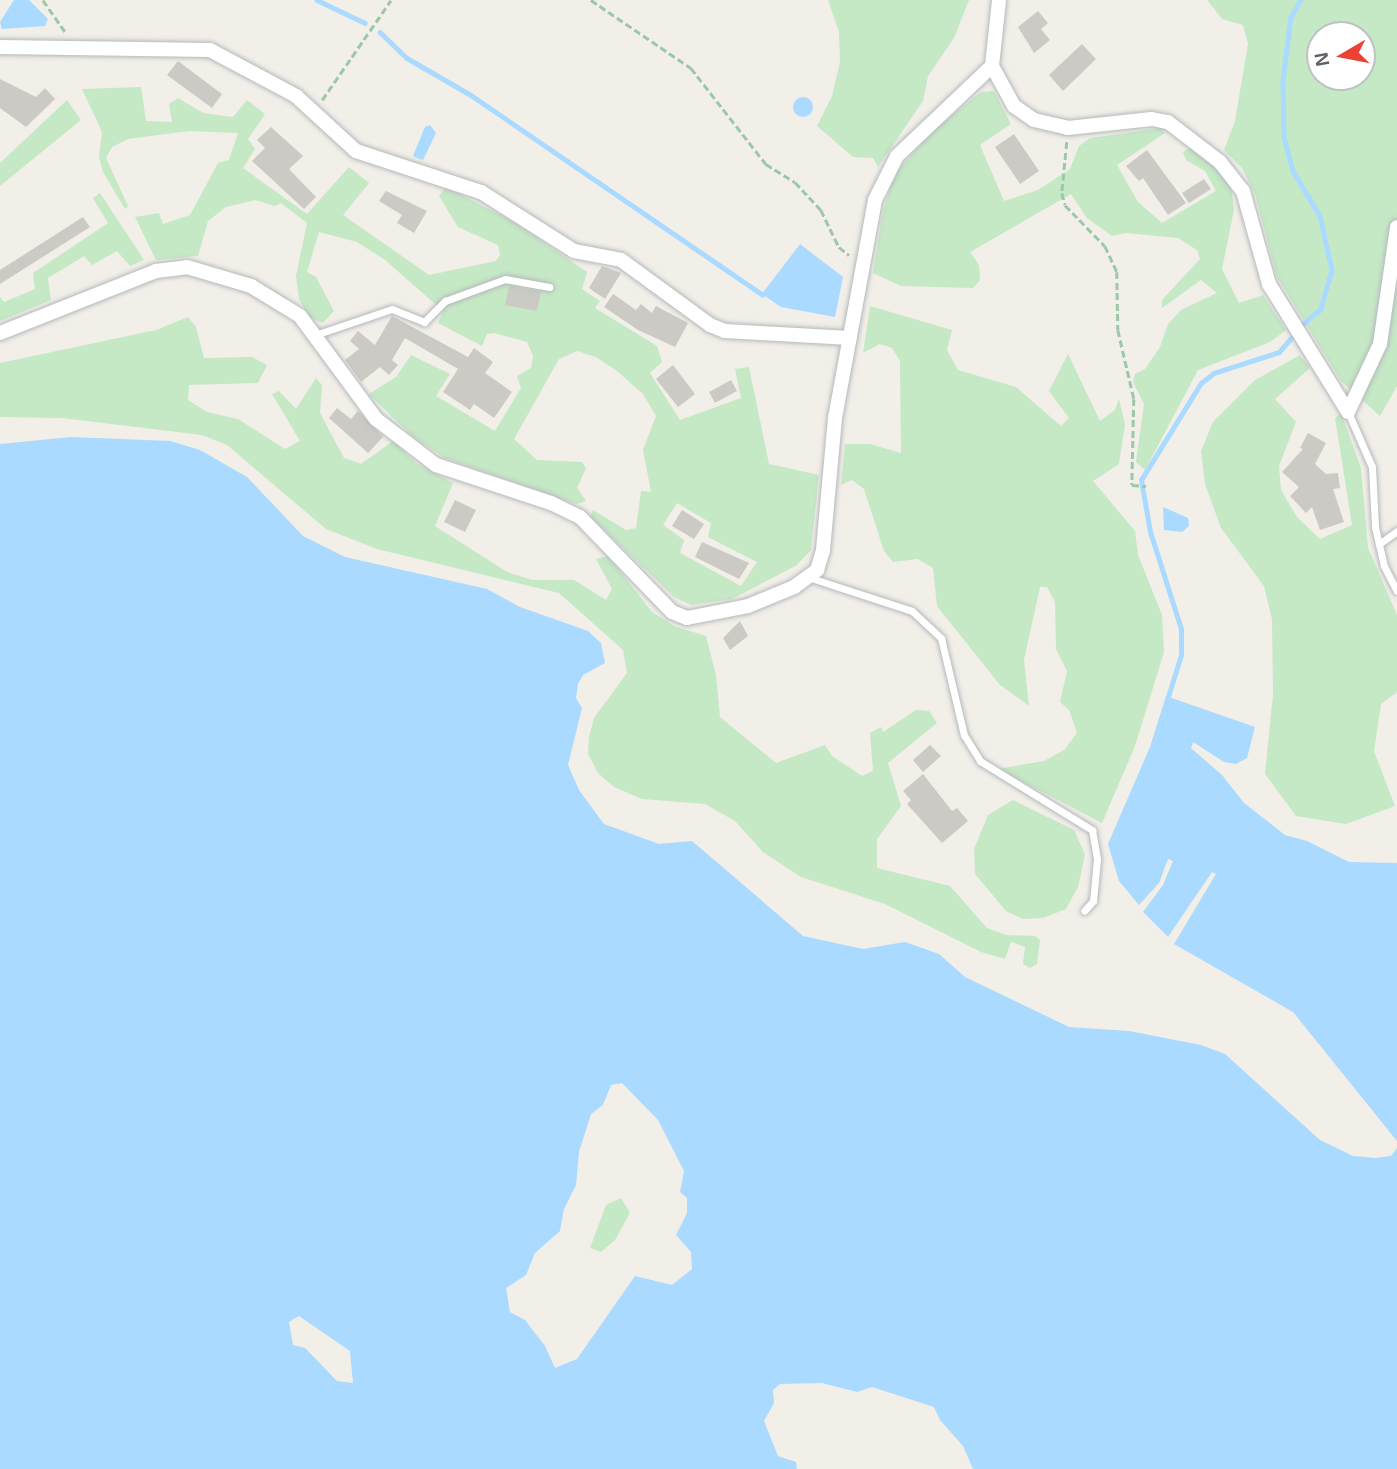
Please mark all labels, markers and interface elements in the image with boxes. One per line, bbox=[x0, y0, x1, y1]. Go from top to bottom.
north arrow bbox=[1306, 21, 1376, 91]
text: N bbox=[1310, 51, 1333, 68]

